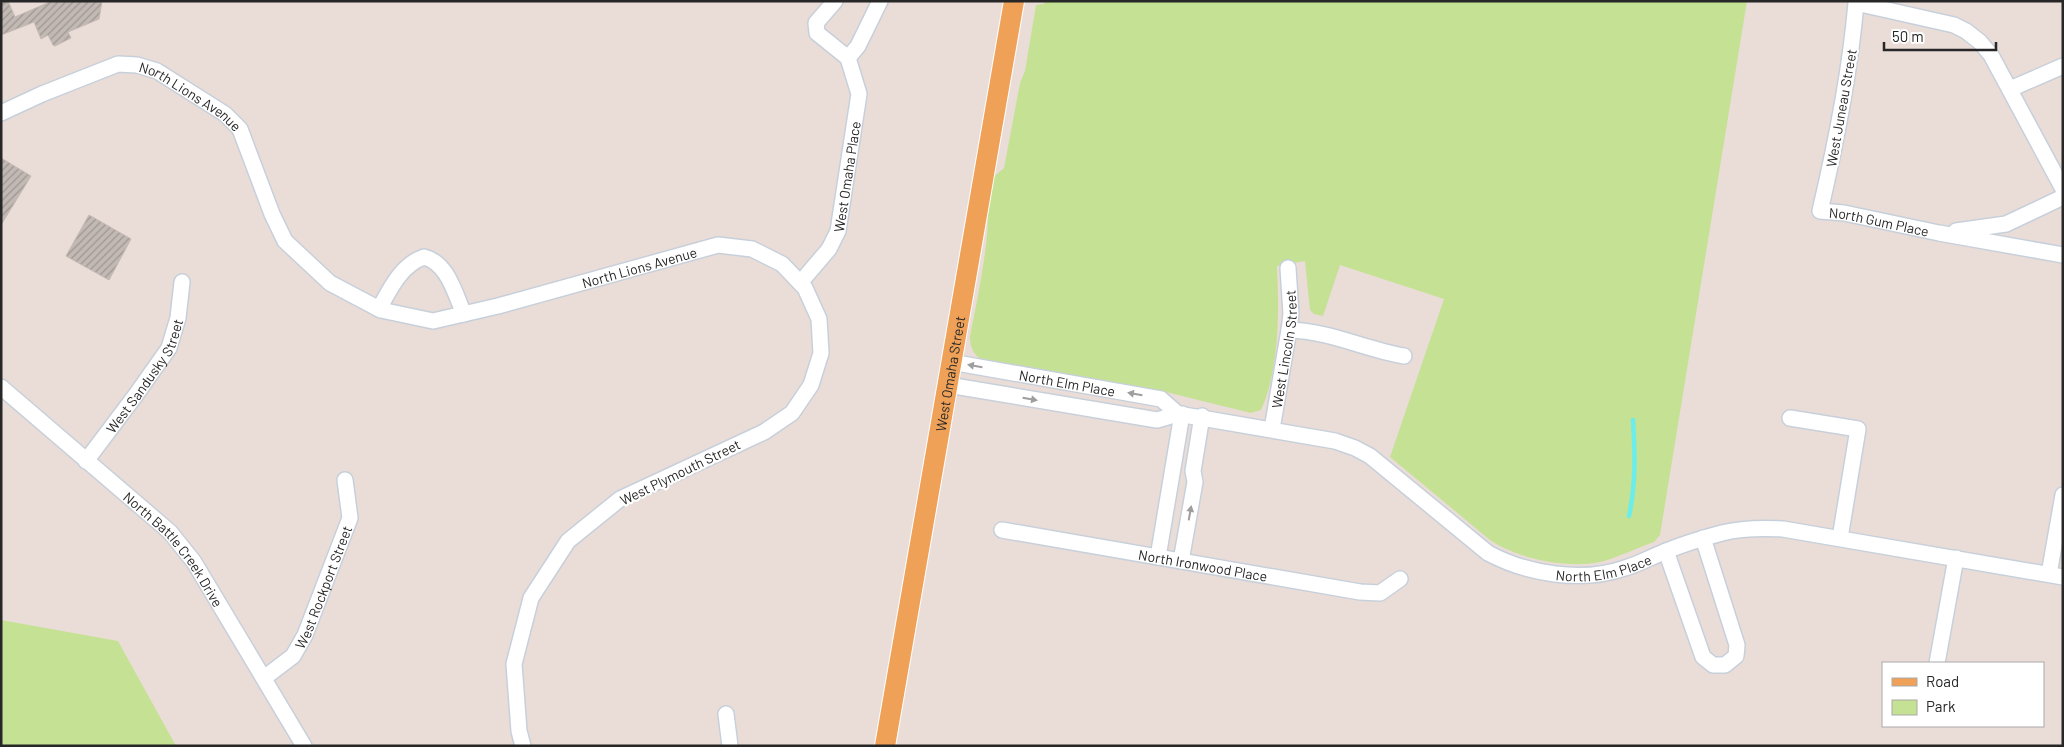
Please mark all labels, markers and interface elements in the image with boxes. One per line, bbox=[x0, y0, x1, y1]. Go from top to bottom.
scale bar bbox=[1884, 20, 1996, 52]
text: 50 m bbox=[1892, 27, 1924, 45]
street label: West Juneau Street bbox=[1822, 48, 1860, 168]
street label: North Lions Avenue bbox=[137, 58, 245, 134]
street label: West Omaha Place bbox=[829, 120, 863, 233]
street label: North Gum Place bbox=[1828, 203, 1931, 239]
street label: North Lions Avenue bbox=[580, 243, 699, 291]
street label: West Lincoln Street bbox=[1267, 289, 1300, 409]
street label: West Omaha Street bbox=[931, 315, 968, 433]
street label: West Sandusky Street bbox=[102, 317, 186, 436]
one-way arrow bbox=[967, 362, 983, 370]
street label: North Elm Place bbox=[1018, 366, 1117, 399]
one-way arrow bbox=[1127, 390, 1143, 398]
one-way arrow bbox=[1022, 396, 1038, 404]
street label: West Plymouth Street bbox=[617, 435, 743, 509]
street label: North Battle Creek Drive bbox=[120, 488, 227, 610]
one-way arrow bbox=[1187, 504, 1195, 520]
street label: West Rockport Street bbox=[291, 523, 355, 651]
street label: North Ironwood Place bbox=[1137, 545, 1269, 584]
street label: North Elm Place bbox=[1555, 550, 1654, 584]
legend bbox=[1882, 662, 2044, 727]
text: Road bbox=[1926, 672, 1959, 690]
text: Park bbox=[1926, 697, 1956, 715]

